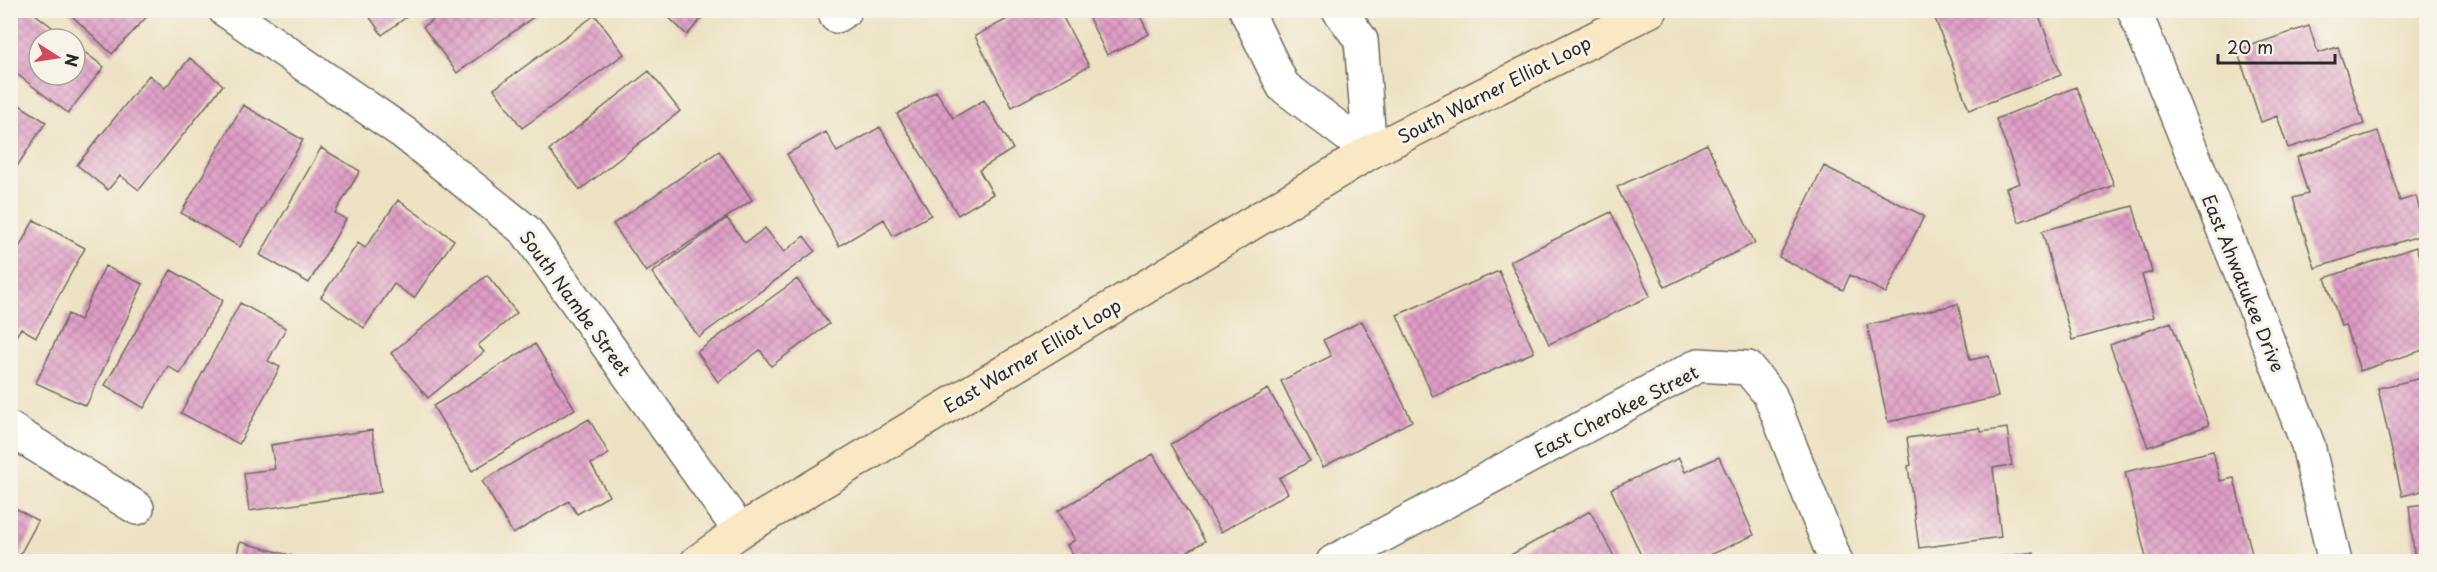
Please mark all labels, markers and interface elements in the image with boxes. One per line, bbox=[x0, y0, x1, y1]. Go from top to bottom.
north arrow bbox=[27, 27, 87, 87]
scale bar bbox=[2218, 27, 2335, 65]
street label: South Warner Elliot Loop bbox=[1393, 28, 1595, 150]
text: 20 m bbox=[2227, 33, 2273, 60]
text: N bbox=[60, 52, 86, 69]
street label: East Ahwatukee Drive bbox=[2196, 190, 2292, 376]
street label: South Nambe Street bbox=[514, 225, 638, 381]
street label: East Warner Elliot Loop bbox=[938, 291, 1126, 419]
street label: East Cherokee Street bbox=[1529, 358, 1703, 464]

